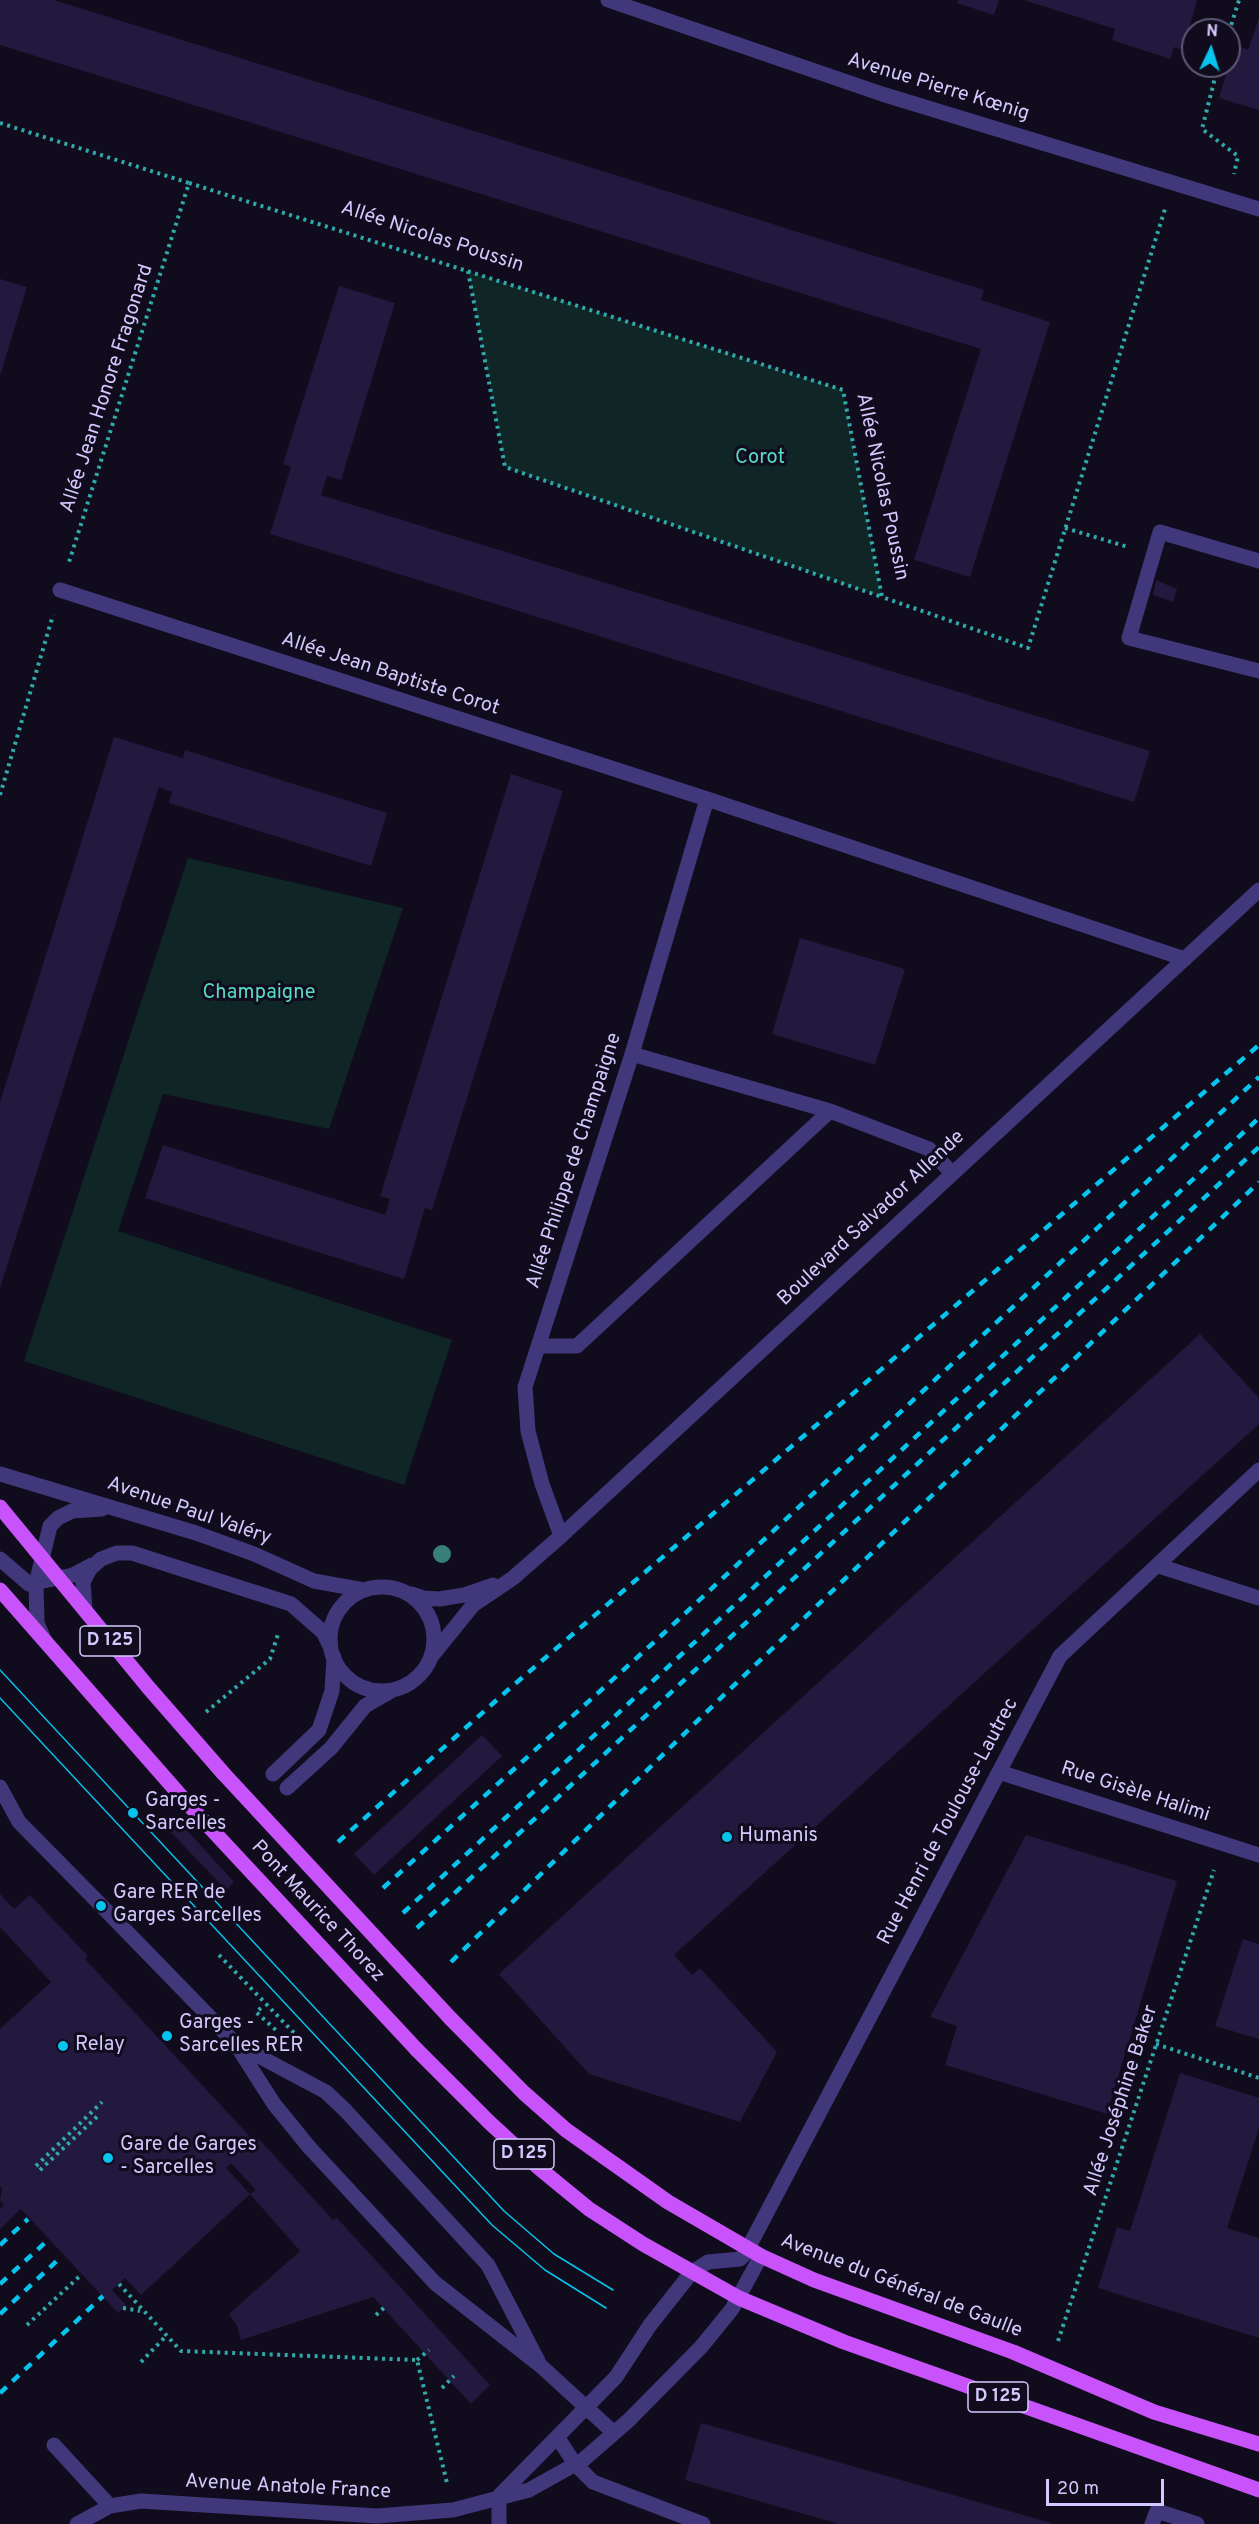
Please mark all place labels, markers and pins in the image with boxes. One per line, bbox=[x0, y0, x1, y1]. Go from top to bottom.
place label: Garges - Sarcelles bbox=[145, 1790, 226, 1837]
marker: Garges - Sarcelles bbox=[126, 1806, 140, 1820]
place label: Humanis bbox=[739, 1825, 818, 1849]
marker: Humanis bbox=[720, 1830, 734, 1844]
place label: Gare RER de Garges Sarcelles bbox=[113, 1882, 262, 1929]
marker: Gare RER de Garges Sarcelles bbox=[94, 1899, 108, 1913]
place label: Garges - Sarcelles RER bbox=[179, 2012, 304, 2059]
marker: Garges - Sarcelles RER bbox=[160, 2029, 174, 2043]
place label: Relay bbox=[75, 2034, 125, 2058]
marker: Relay bbox=[56, 2039, 70, 2053]
place label: Gare de Garges - Sarcelles bbox=[120, 2134, 257, 2181]
marker: Gare de Garges - Sarcelles bbox=[101, 2151, 115, 2165]

